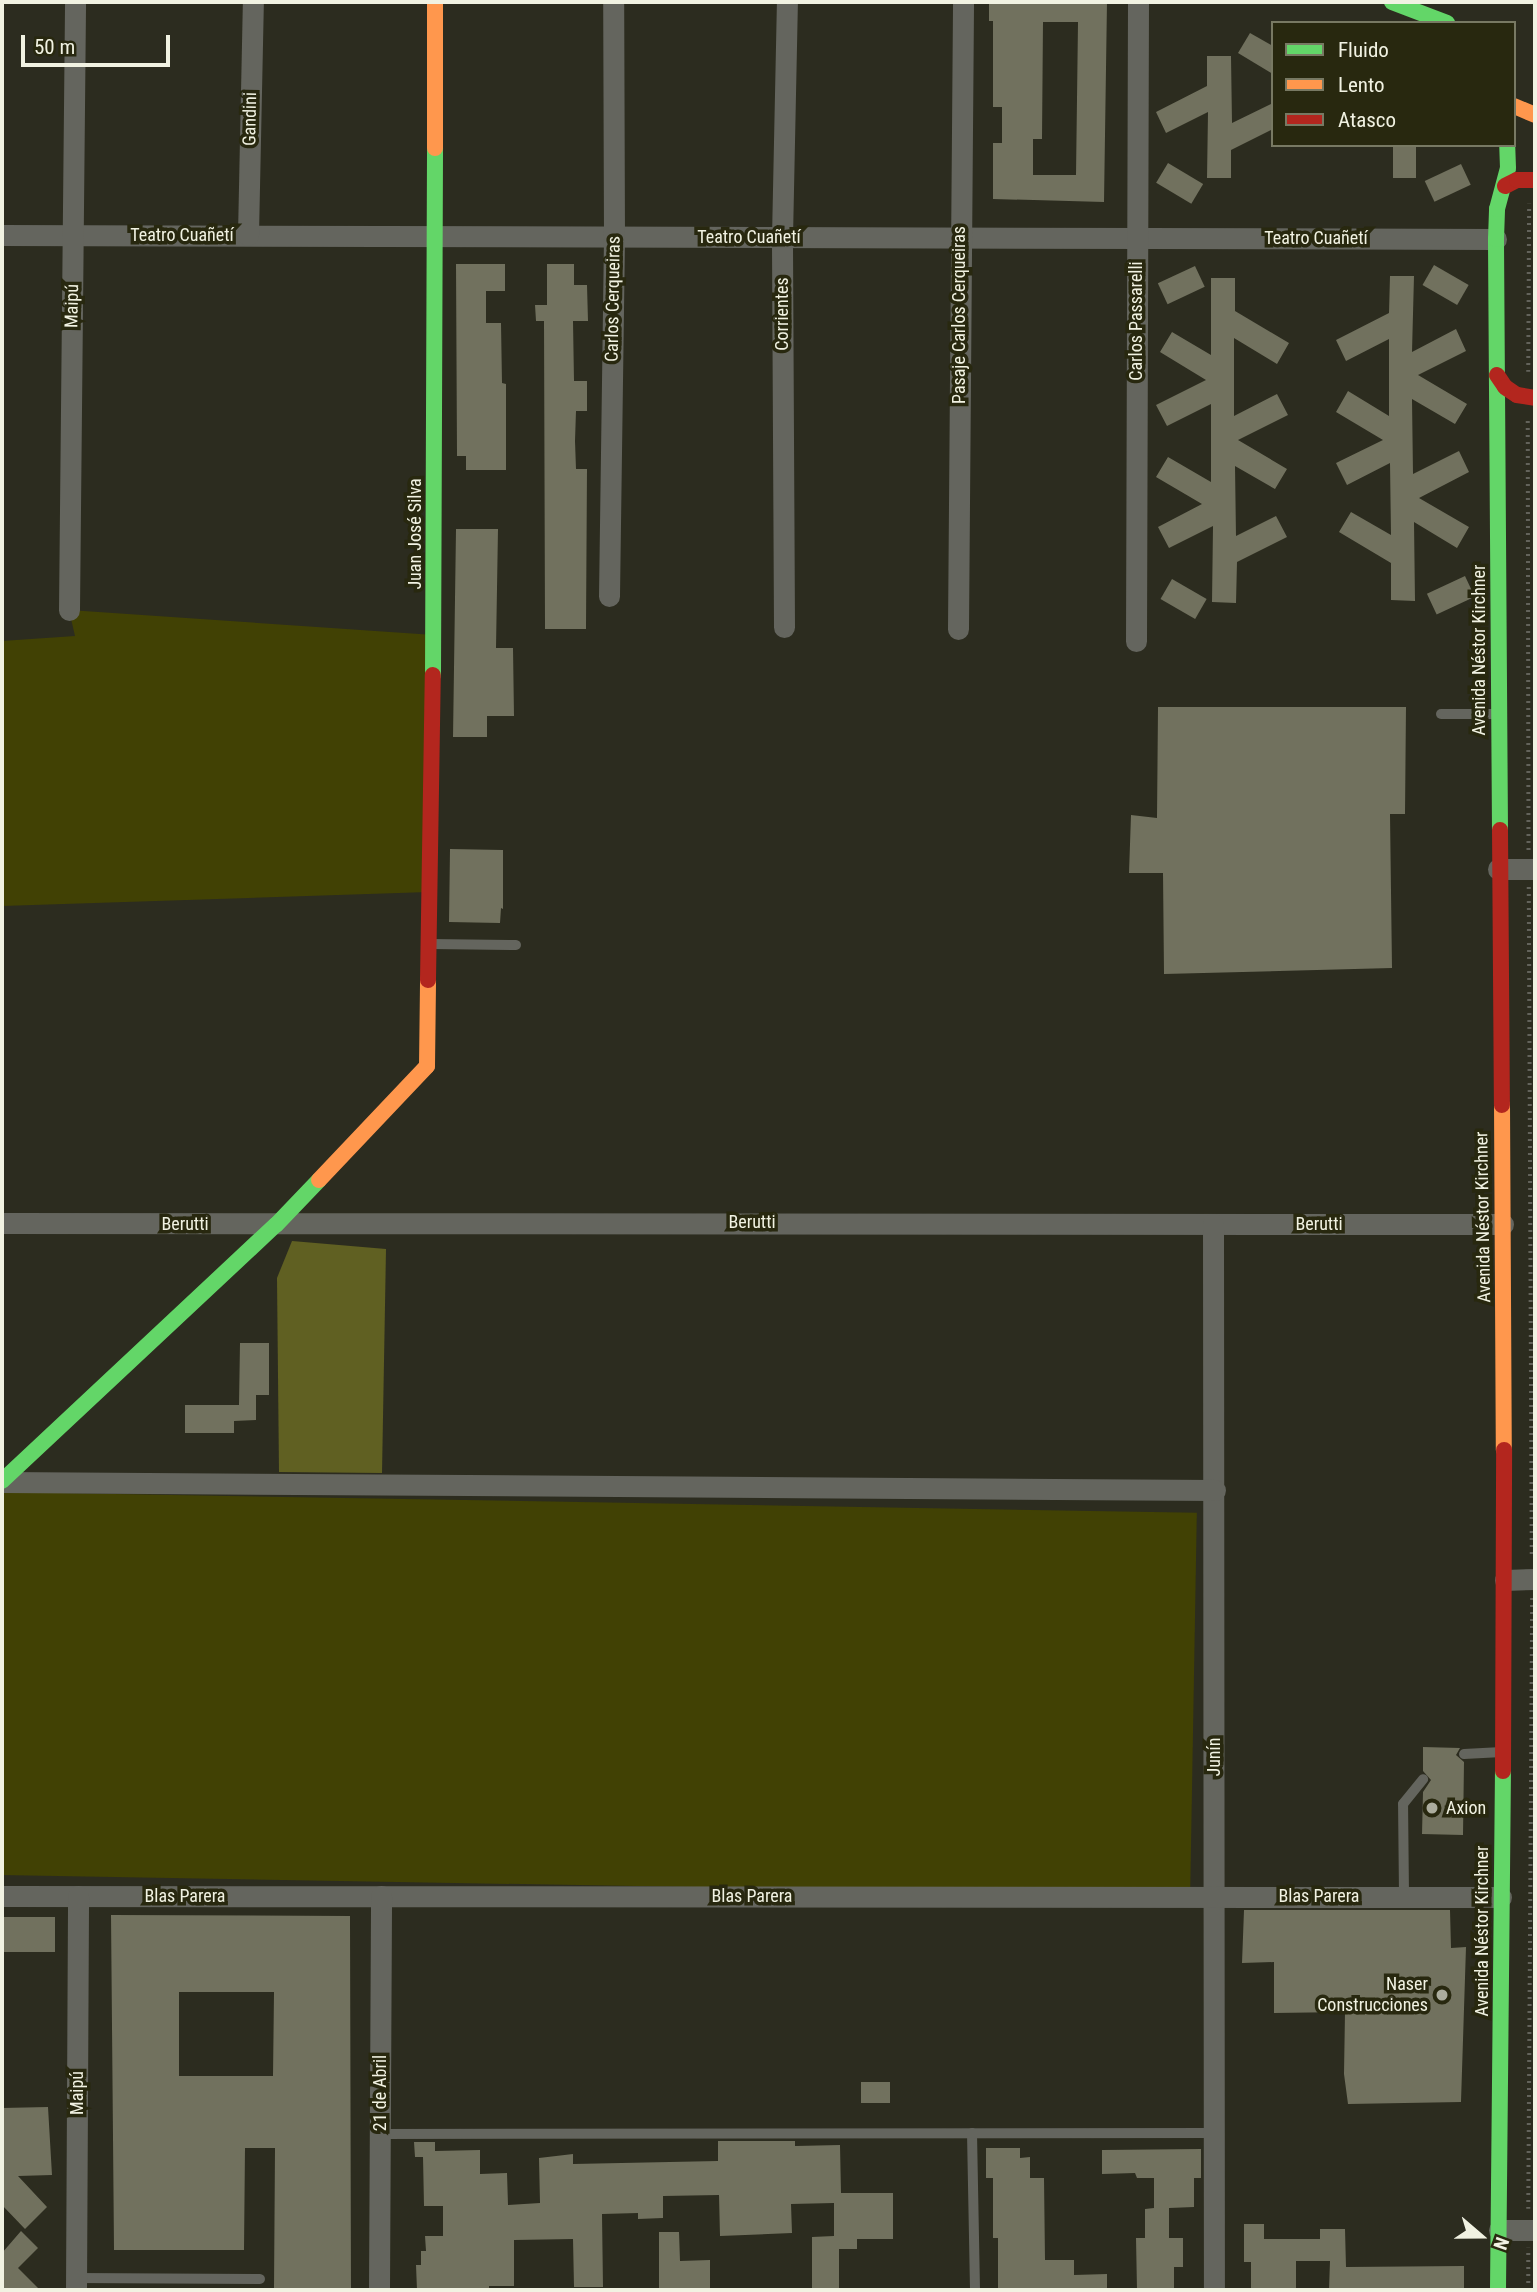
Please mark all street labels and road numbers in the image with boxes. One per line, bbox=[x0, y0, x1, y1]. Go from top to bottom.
street label: Gandini bbox=[239, 92, 261, 146]
street label: Teatro Cuañetí bbox=[130, 224, 234, 246]
street label: Teatro Cuañetí bbox=[697, 226, 801, 248]
street label: Pasaje Carlos Cerqueiras bbox=[948, 226, 970, 404]
street label: Teatro Cuañetí bbox=[1264, 227, 1368, 249]
street label: Carlos Cerqueiras bbox=[601, 236, 625, 362]
street label: Carlos Passarelli bbox=[1125, 261, 1147, 381]
street label: Corrientes bbox=[771, 277, 793, 351]
street label: Maipú bbox=[61, 284, 83, 328]
street label: Juan José Silva bbox=[404, 478, 426, 590]
street label: Avenida Néstor Kirchner bbox=[1468, 564, 1490, 736]
street label: Avenida Néstor Kirchner bbox=[1471, 1131, 1495, 1303]
street label: Berutti bbox=[728, 1211, 776, 1233]
street label: Berutti bbox=[161, 1213, 209, 1235]
street label: Berutti bbox=[1295, 1213, 1343, 1235]
street label: Junín bbox=[1203, 1737, 1225, 1777]
street label: Avenida Néstor Kirchner bbox=[1471, 1845, 1493, 2017]
street label: Blas Parera bbox=[145, 1885, 225, 1907]
street label: Blas Parera bbox=[712, 1885, 792, 1907]
street label: Blas Parera bbox=[1279, 1885, 1359, 1907]
street label: 21 de Abril bbox=[369, 2055, 391, 2131]
street label: Maipú bbox=[66, 2071, 88, 2115]

